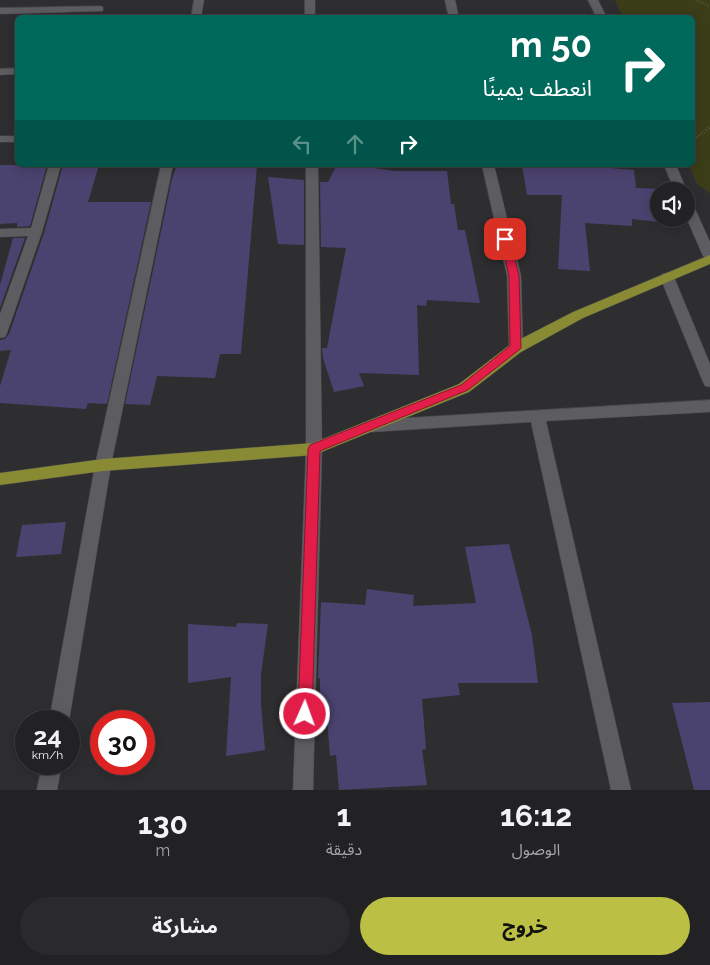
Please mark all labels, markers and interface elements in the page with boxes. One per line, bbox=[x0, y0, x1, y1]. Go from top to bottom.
text: 50 m bbox=[510, 24, 592, 65]
icon: right bbox=[610, 35, 675, 100]
text: انعطف يمينًا bbox=[483, 75, 592, 101]
icon: left bbox=[288, 130, 316, 158]
icon: ahead bbox=[341, 130, 369, 158]
icon: right bbox=[394, 130, 422, 158]
map controls bbox=[650, 182, 695, 227]
button: sound bbox=[650, 182, 695, 227]
pin bbox=[484, 218, 526, 260]
icon: arrive bbox=[491, 225, 519, 253]
position arrow bbox=[278, 687, 330, 739]
speed limit sign: 30 bbox=[90, 710, 155, 775]
text: 24 bbox=[33, 721, 62, 751]
text: km/h bbox=[32, 748, 63, 762]
text: 1 bbox=[336, 798, 351, 833]
text: 16:12 bbox=[500, 798, 572, 833]
text: 130 bbox=[138, 806, 188, 841]
text: دقيقة bbox=[326, 840, 362, 859]
text: الوصول bbox=[512, 840, 560, 859]
text: m bbox=[155, 841, 170, 860]
button: مشاركة bbox=[20, 897, 350, 955]
button: خروج bbox=[360, 897, 690, 955]

